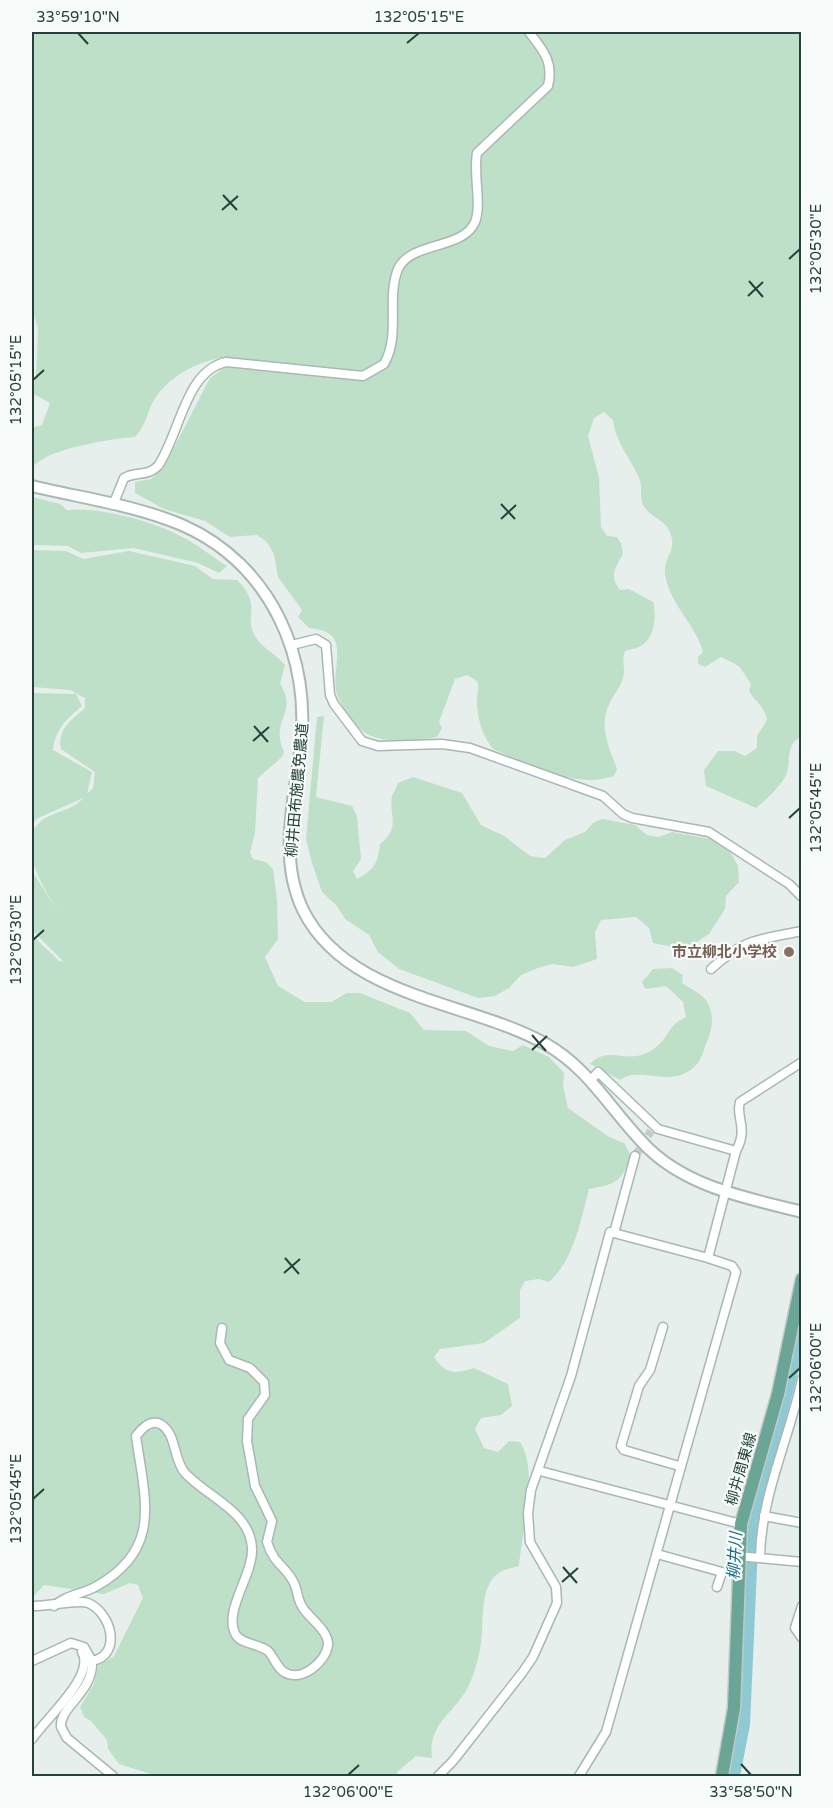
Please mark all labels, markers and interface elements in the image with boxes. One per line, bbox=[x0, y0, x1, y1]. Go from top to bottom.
text: 33°59'10"N bbox=[36, 8, 120, 26]
text: 132°05'15"E bbox=[374, 8, 464, 26]
text: 132°05'30"E bbox=[807, 204, 825, 294]
text: 132°05'15"E bbox=[7, 335, 25, 425]
street label: 柳井田布施農免農道 bbox=[282, 722, 312, 858]
text: 132°05'45"E bbox=[807, 763, 825, 853]
text: 132°05'30"E bbox=[7, 895, 25, 985]
place label: 市立柳北小学校 bbox=[672, 943, 777, 961]
marker: 市立柳北小学校 bbox=[782, 945, 796, 959]
text: 132°06'00"E bbox=[807, 1323, 825, 1413]
street label: 柳井周東線 bbox=[722, 1430, 760, 1508]
text: 132°05'45"E bbox=[7, 1454, 25, 1544]
water label: 柳井川 bbox=[724, 1530, 746, 1580]
text: 132°06'00"E bbox=[303, 1783, 393, 1801]
text: 33°58'50"N bbox=[709, 1783, 793, 1801]

